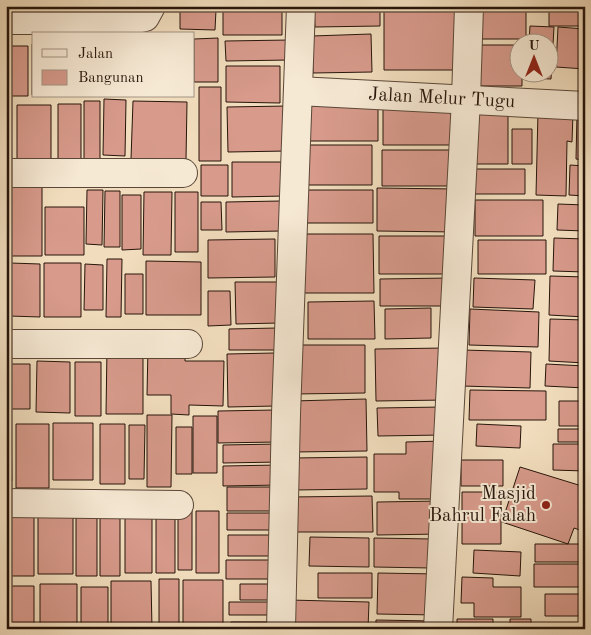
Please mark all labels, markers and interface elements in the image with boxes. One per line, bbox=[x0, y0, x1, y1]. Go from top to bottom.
legend bbox=[32, 32, 195, 98]
north arrow bbox=[508, 32, 558, 82]
text: U bbox=[528, 39, 540, 53]
text: Jalan bbox=[78, 47, 113, 62]
text: Bangunan bbox=[78, 71, 144, 86]
street label: Jalan Melur Tugu bbox=[368, 85, 516, 112]
place label: Masjid Bahrul Falah bbox=[429, 485, 536, 526]
marker: Masjid Bahrul Falah bbox=[540, 499, 552, 511]

